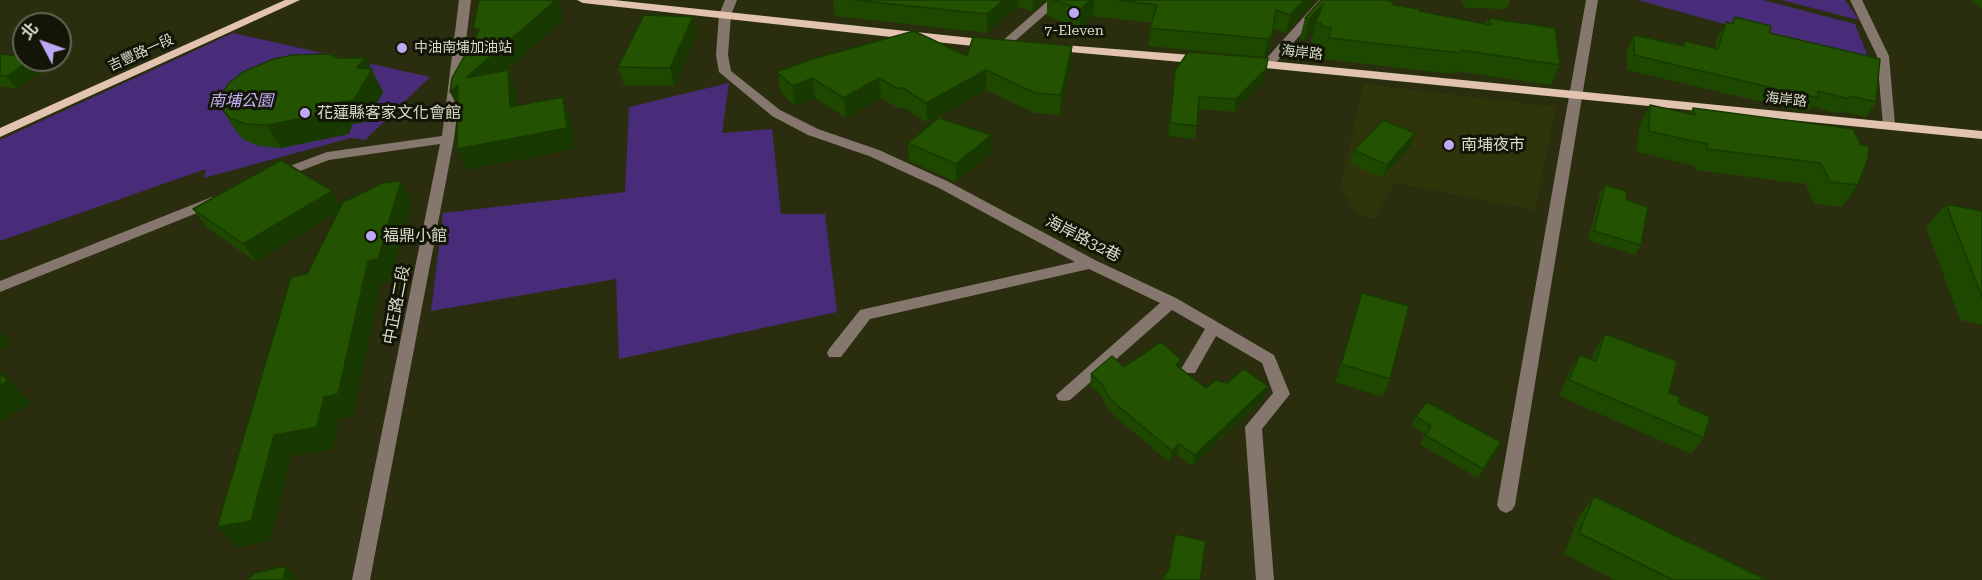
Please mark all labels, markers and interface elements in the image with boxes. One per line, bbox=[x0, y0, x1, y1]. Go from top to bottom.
marker: 7-Eleven bbox=[1067, 6, 1081, 20]
north arrow bbox=[12, 12, 72, 72]
text: 北 bbox=[17, 19, 42, 43]
place label: 7-Eleven bbox=[1044, 23, 1104, 39]
street label: 吉豐路一段 bbox=[106, 31, 176, 75]
place label: 中油南埔加油站 bbox=[414, 40, 512, 56]
marker: 中油南埔加油站 bbox=[395, 41, 409, 55]
street label: 海岸路 bbox=[1280, 42, 1324, 64]
street label: 海岸路 bbox=[1764, 89, 1808, 111]
park label: 南埔公園 bbox=[209, 91, 273, 111]
place label: 花蓮縣客家文化會館 bbox=[317, 103, 461, 123]
marker: 花蓮縣客家文化會館 bbox=[298, 106, 312, 120]
place label: 南埔夜市 bbox=[1461, 135, 1525, 155]
marker: 南埔夜市 bbox=[1442, 138, 1456, 152]
street label: 海岸路32巷 bbox=[1042, 212, 1124, 266]
place label: 福鼎小館 bbox=[383, 226, 447, 246]
marker: 福鼎小館 bbox=[364, 229, 378, 243]
street label: 中正路二段 bbox=[380, 264, 414, 346]

